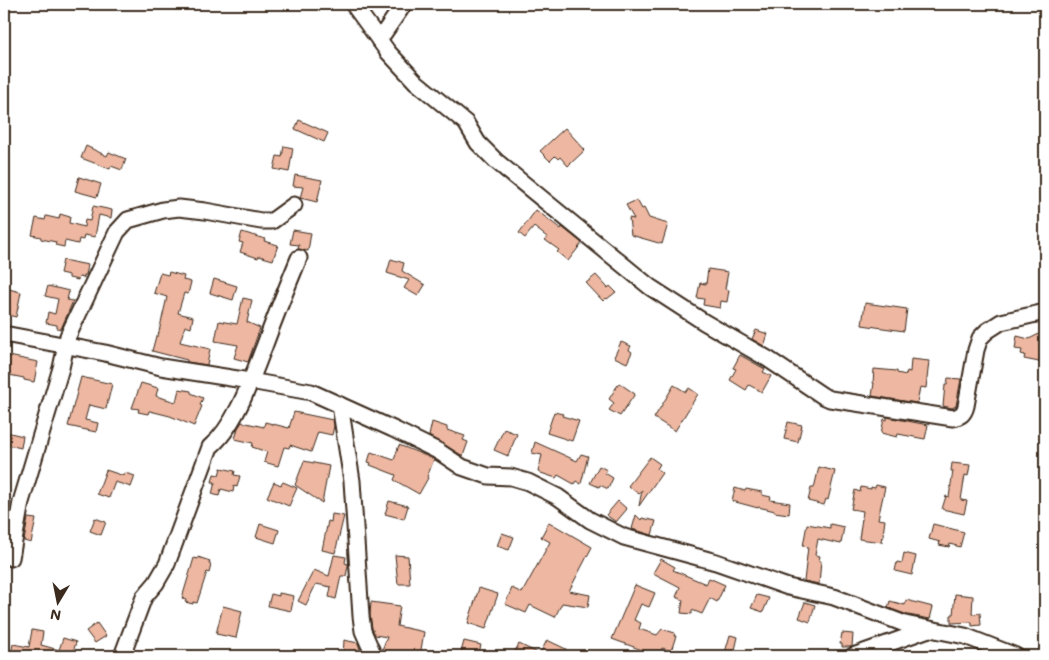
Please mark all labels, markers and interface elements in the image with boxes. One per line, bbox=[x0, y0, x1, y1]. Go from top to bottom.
north arrow bbox=[32, 578, 82, 628]
text: N bbox=[49, 605, 63, 626]

